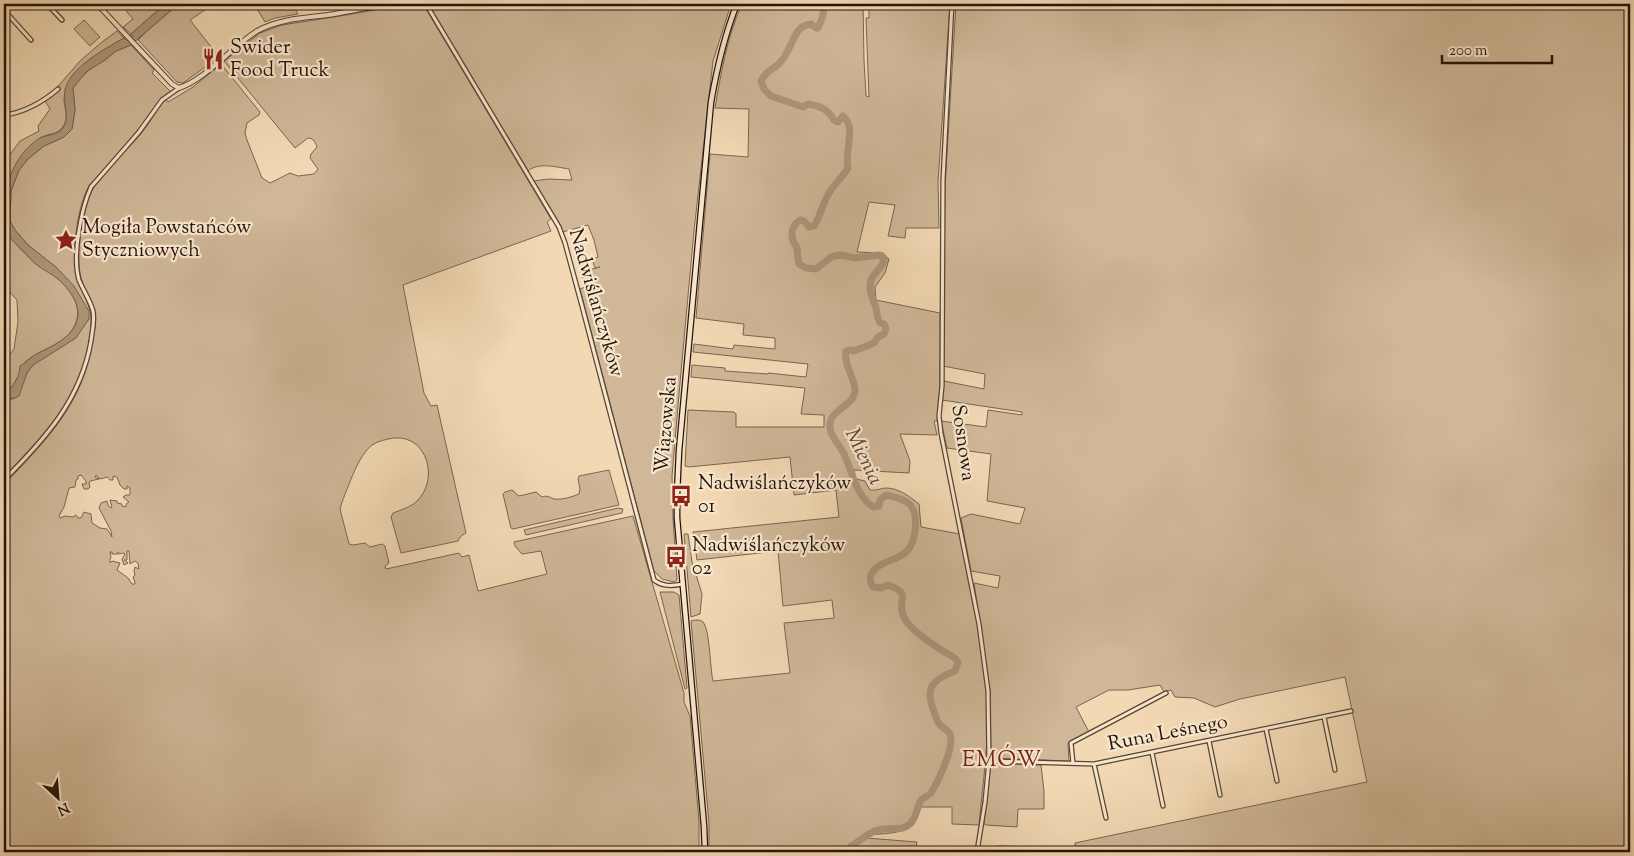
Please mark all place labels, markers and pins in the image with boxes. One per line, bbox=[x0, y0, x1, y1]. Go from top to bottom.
place label: Swider Food Truck bbox=[230, 34, 329, 86]
restaurant icon: Swider Food Truck bbox=[200, 46, 226, 72]
place label: Mogiła Powstańców Styczniowych bbox=[82, 214, 251, 266]
place icon: Mogiła Powstańców Styczniowych bbox=[53, 227, 79, 253]
place label: Nadwiślańczyków 01 bbox=[698, 470, 851, 522]
bus stop icon: Nadwiślańczyków 01 bbox=[668, 483, 694, 509]
place label: Nadwiślańczyków 02 bbox=[692, 532, 845, 584]
bus stop icon: Nadwiślańczyków 02 bbox=[663, 544, 689, 570]

